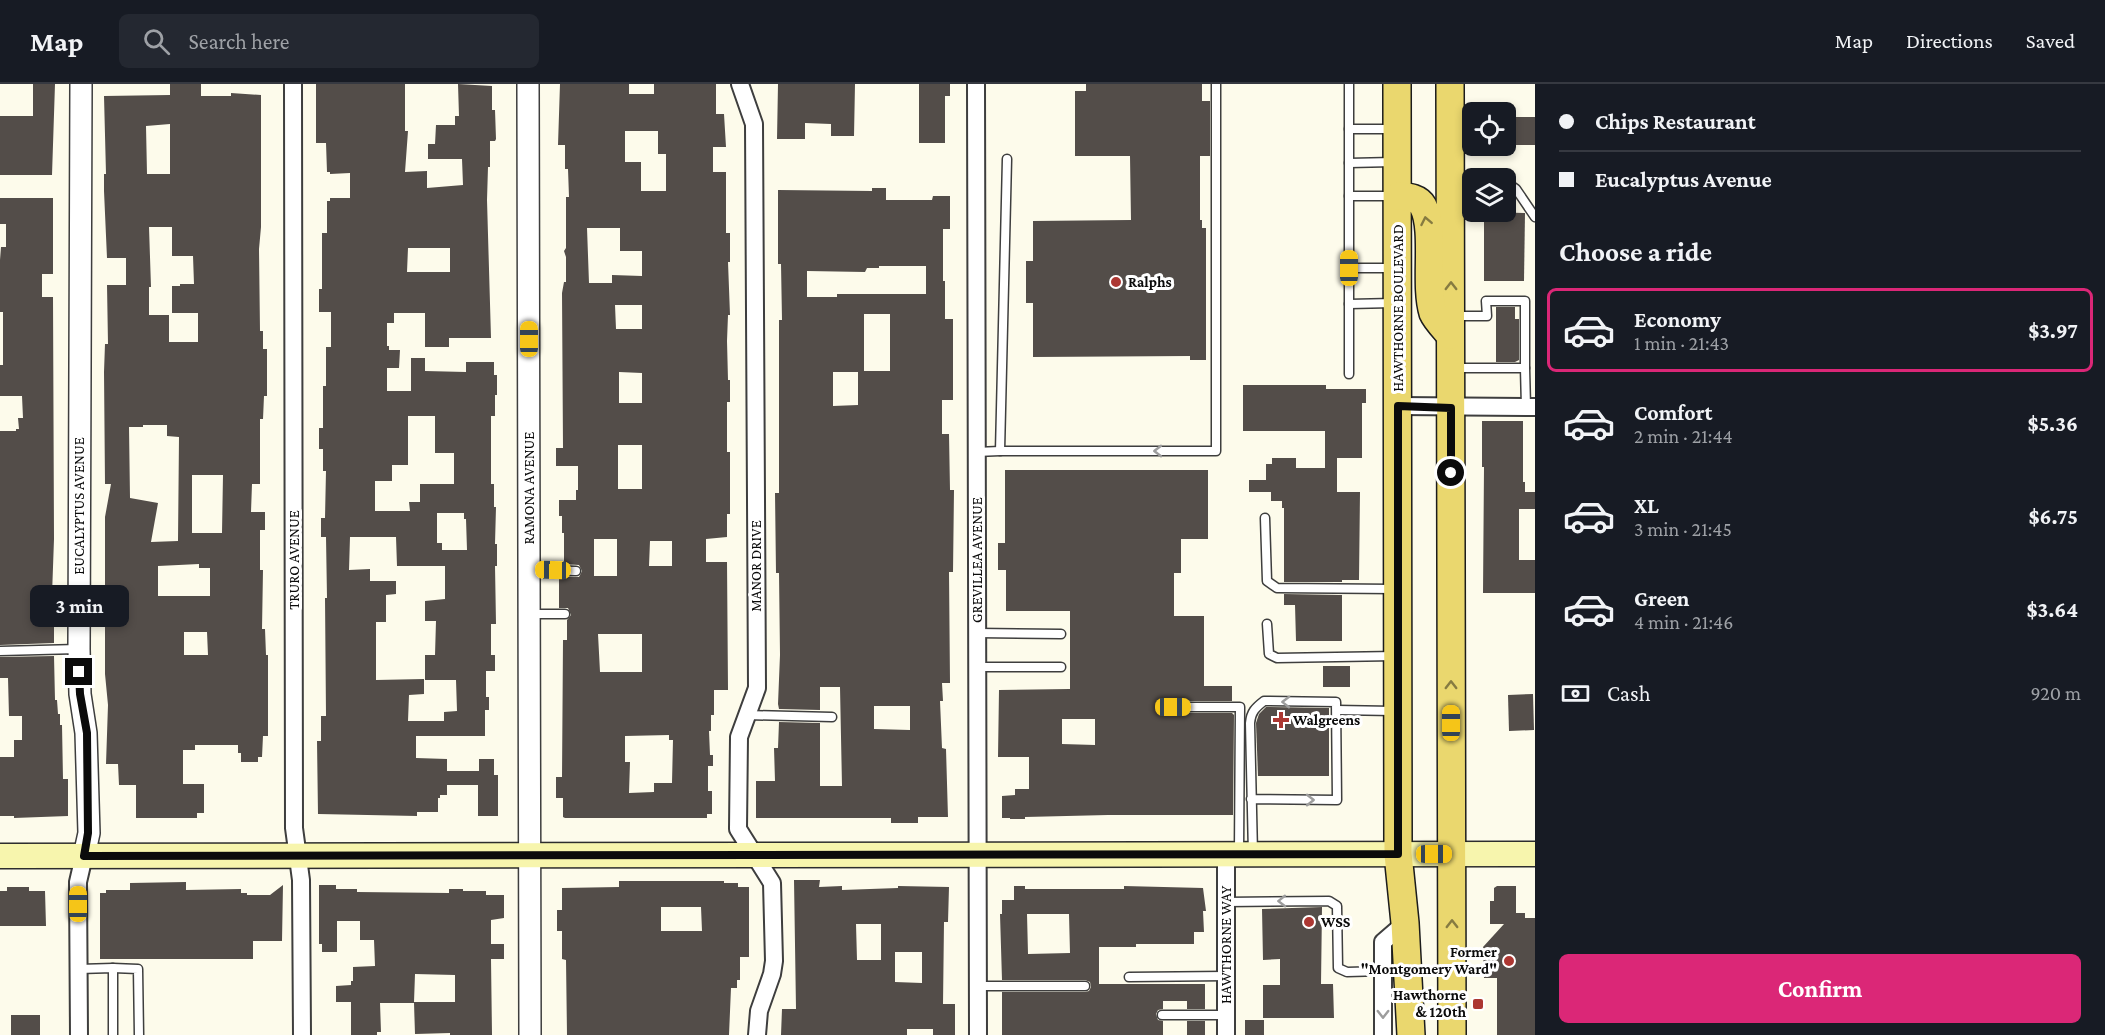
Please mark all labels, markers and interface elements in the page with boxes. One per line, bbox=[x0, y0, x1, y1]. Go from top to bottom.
search box bbox=[119, 14, 539, 68]
icon: search bbox=[140, 25, 173, 58]
text: Map bbox=[30, 26, 83, 57]
text: Search here bbox=[188, 29, 289, 54]
text: Map bbox=[1835, 29, 1873, 53]
text: Directions bbox=[1906, 29, 1993, 53]
text: Saved bbox=[2026, 29, 2075, 53]
map controls bbox=[1462, 102, 1516, 222]
button: locate bbox=[1462, 102, 1516, 156]
text: Chips Restaurant bbox=[1595, 109, 1756, 134]
text: Eucalyptus Avenue bbox=[1595, 167, 1772, 192]
button: layers bbox=[1462, 168, 1516, 222]
one-way arrow bbox=[1420, 216, 1433, 226]
street label: HAWTHORNE BOULEVARD bbox=[1390, 224, 1406, 392]
text: Choose a ride bbox=[1559, 237, 1712, 267]
car bbox=[1340, 250, 1358, 286]
place label: Ralphs bbox=[1128, 274, 1172, 290]
marker: Ralphs bbox=[1109, 275, 1123, 289]
one-way arrow bbox=[1445, 282, 1457, 291]
icon: car bbox=[1562, 303, 1616, 357]
text: Economy bbox=[1634, 307, 1721, 332]
text: $3.97 bbox=[2028, 318, 2078, 343]
car bbox=[520, 321, 538, 357]
text: 1 min · 21:43 bbox=[1634, 332, 1729, 354]
icon: car bbox=[1562, 396, 1616, 450]
text: Comfort bbox=[1634, 400, 1712, 425]
text: $5.36 bbox=[2027, 411, 2078, 436]
text: 2 min · 21:44 bbox=[1634, 425, 1733, 447]
street label: RAMONA AVENUE bbox=[521, 432, 537, 544]
street label: EUCALYPTUS AVENUE bbox=[71, 437, 87, 575]
one-way arrow bbox=[1153, 445, 1162, 457]
route start bbox=[1437, 459, 1464, 486]
icon: car bbox=[1562, 489, 1616, 543]
text: XL bbox=[1634, 493, 1659, 518]
street label: GREVILLEA AVENUE bbox=[969, 497, 985, 623]
text: $6.75 bbox=[2029, 504, 2078, 529]
street label: TRURO AVENUE bbox=[286, 510, 302, 610]
text: 3 min · 21:45 bbox=[1634, 518, 1732, 540]
street label: MANOR DRIVE bbox=[748, 520, 764, 612]
car bbox=[535, 561, 571, 579]
icon: car bbox=[1562, 582, 1616, 636]
callout: 3 min bbox=[29, 585, 128, 627]
text: Green bbox=[1634, 586, 1690, 611]
text: 3 min bbox=[56, 595, 103, 617]
text: $3.64 bbox=[2027, 597, 2078, 622]
text: 4 min · 21:46 bbox=[1634, 611, 1733, 633]
route end bbox=[65, 658, 92, 685]
icon: cash bbox=[1559, 677, 1592, 710]
one-way arrow bbox=[1445, 681, 1457, 690]
text: Cash bbox=[1607, 681, 1651, 706]
text: 920 m bbox=[2030, 682, 2081, 704]
one-way arrow bbox=[1281, 696, 1290, 708]
car bbox=[1155, 698, 1191, 716]
car bbox=[1442, 705, 1460, 741]
place label: Walgreens bbox=[1292, 712, 1360, 728]
marker: Walgreens bbox=[1274, 713, 1288, 727]
one-way arrow bbox=[1305, 794, 1314, 806]
car bbox=[1416, 845, 1452, 863]
car bbox=[69, 886, 87, 922]
street label: HAWTHORNE WAY bbox=[1218, 886, 1234, 1004]
one-way arrow bbox=[1278, 895, 1287, 907]
place label: WSS bbox=[1320, 914, 1351, 930]
marker: WSS bbox=[1302, 915, 1316, 929]
one-way arrow bbox=[1446, 919, 1458, 928]
place label: Former "Montgomery Ward" bbox=[1361, 944, 1497, 977]
marker: Former "Montgomery Ward" bbox=[1502, 954, 1516, 968]
button: Confirm bbox=[1559, 954, 2081, 1023]
place label: Hawthorne & 120th bbox=[1393, 987, 1466, 1020]
marker: Hawthorne & 120th bbox=[1471, 997, 1485, 1011]
one-way arrow bbox=[1377, 1009, 1389, 1018]

